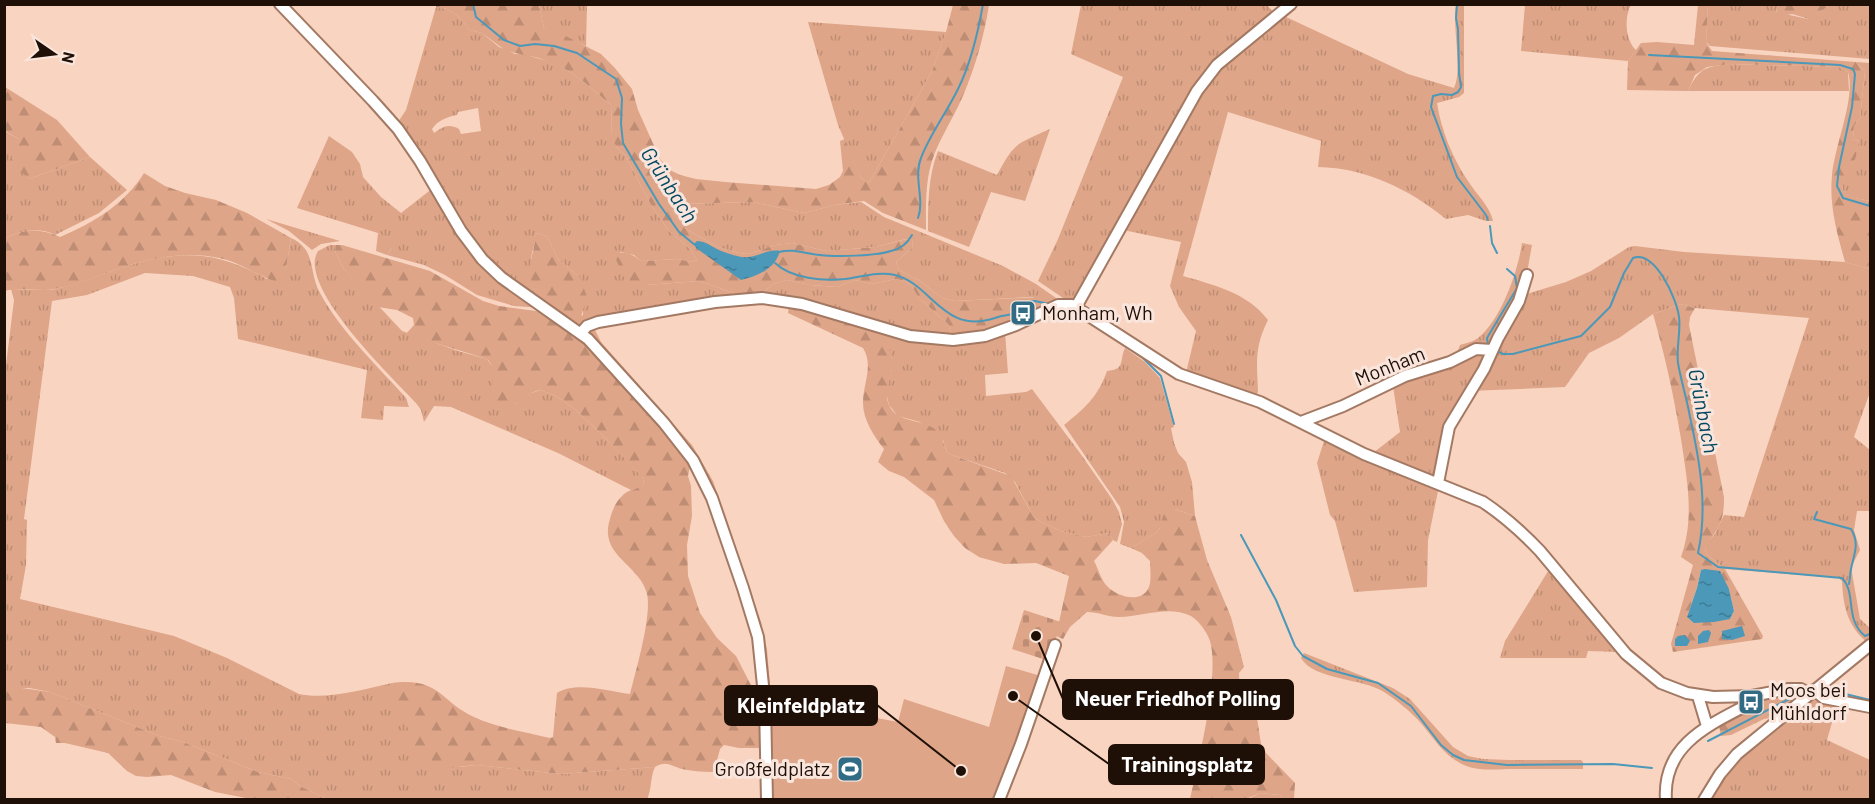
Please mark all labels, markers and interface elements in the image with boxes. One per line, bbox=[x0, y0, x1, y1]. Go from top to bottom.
north arrow bbox=[24, 24, 84, 84]
text: N bbox=[59, 50, 80, 65]
water label: Grünbach bbox=[636, 141, 704, 227]
bus stop icon: Monham, Wh bbox=[1008, 298, 1038, 328]
place label: Monham, Wh bbox=[1042, 300, 1153, 324]
street label: Monham bbox=[1351, 340, 1428, 390]
water label: Grünbach bbox=[1684, 366, 1725, 455]
place label: Moos bei Mühldorf bbox=[1770, 677, 1847, 724]
callout: Neuer Friedhof Polling bbox=[1063, 680, 1293, 719]
text: Neuer Friedhof Polling bbox=[1075, 685, 1281, 710]
callout: Kleinfeldplatz bbox=[725, 686, 877, 725]
bus stop icon: Moos bei Mühldorf bbox=[1736, 687, 1766, 717]
text: Kleinfeldplatz bbox=[737, 692, 865, 717]
callout: Trainingsplatz bbox=[1109, 745, 1264, 784]
text: Trainingsplatz bbox=[1121, 751, 1253, 776]
sports icon: Großfeldplatz bbox=[835, 754, 865, 784]
place label: Großfeldplatz bbox=[714, 756, 830, 780]

